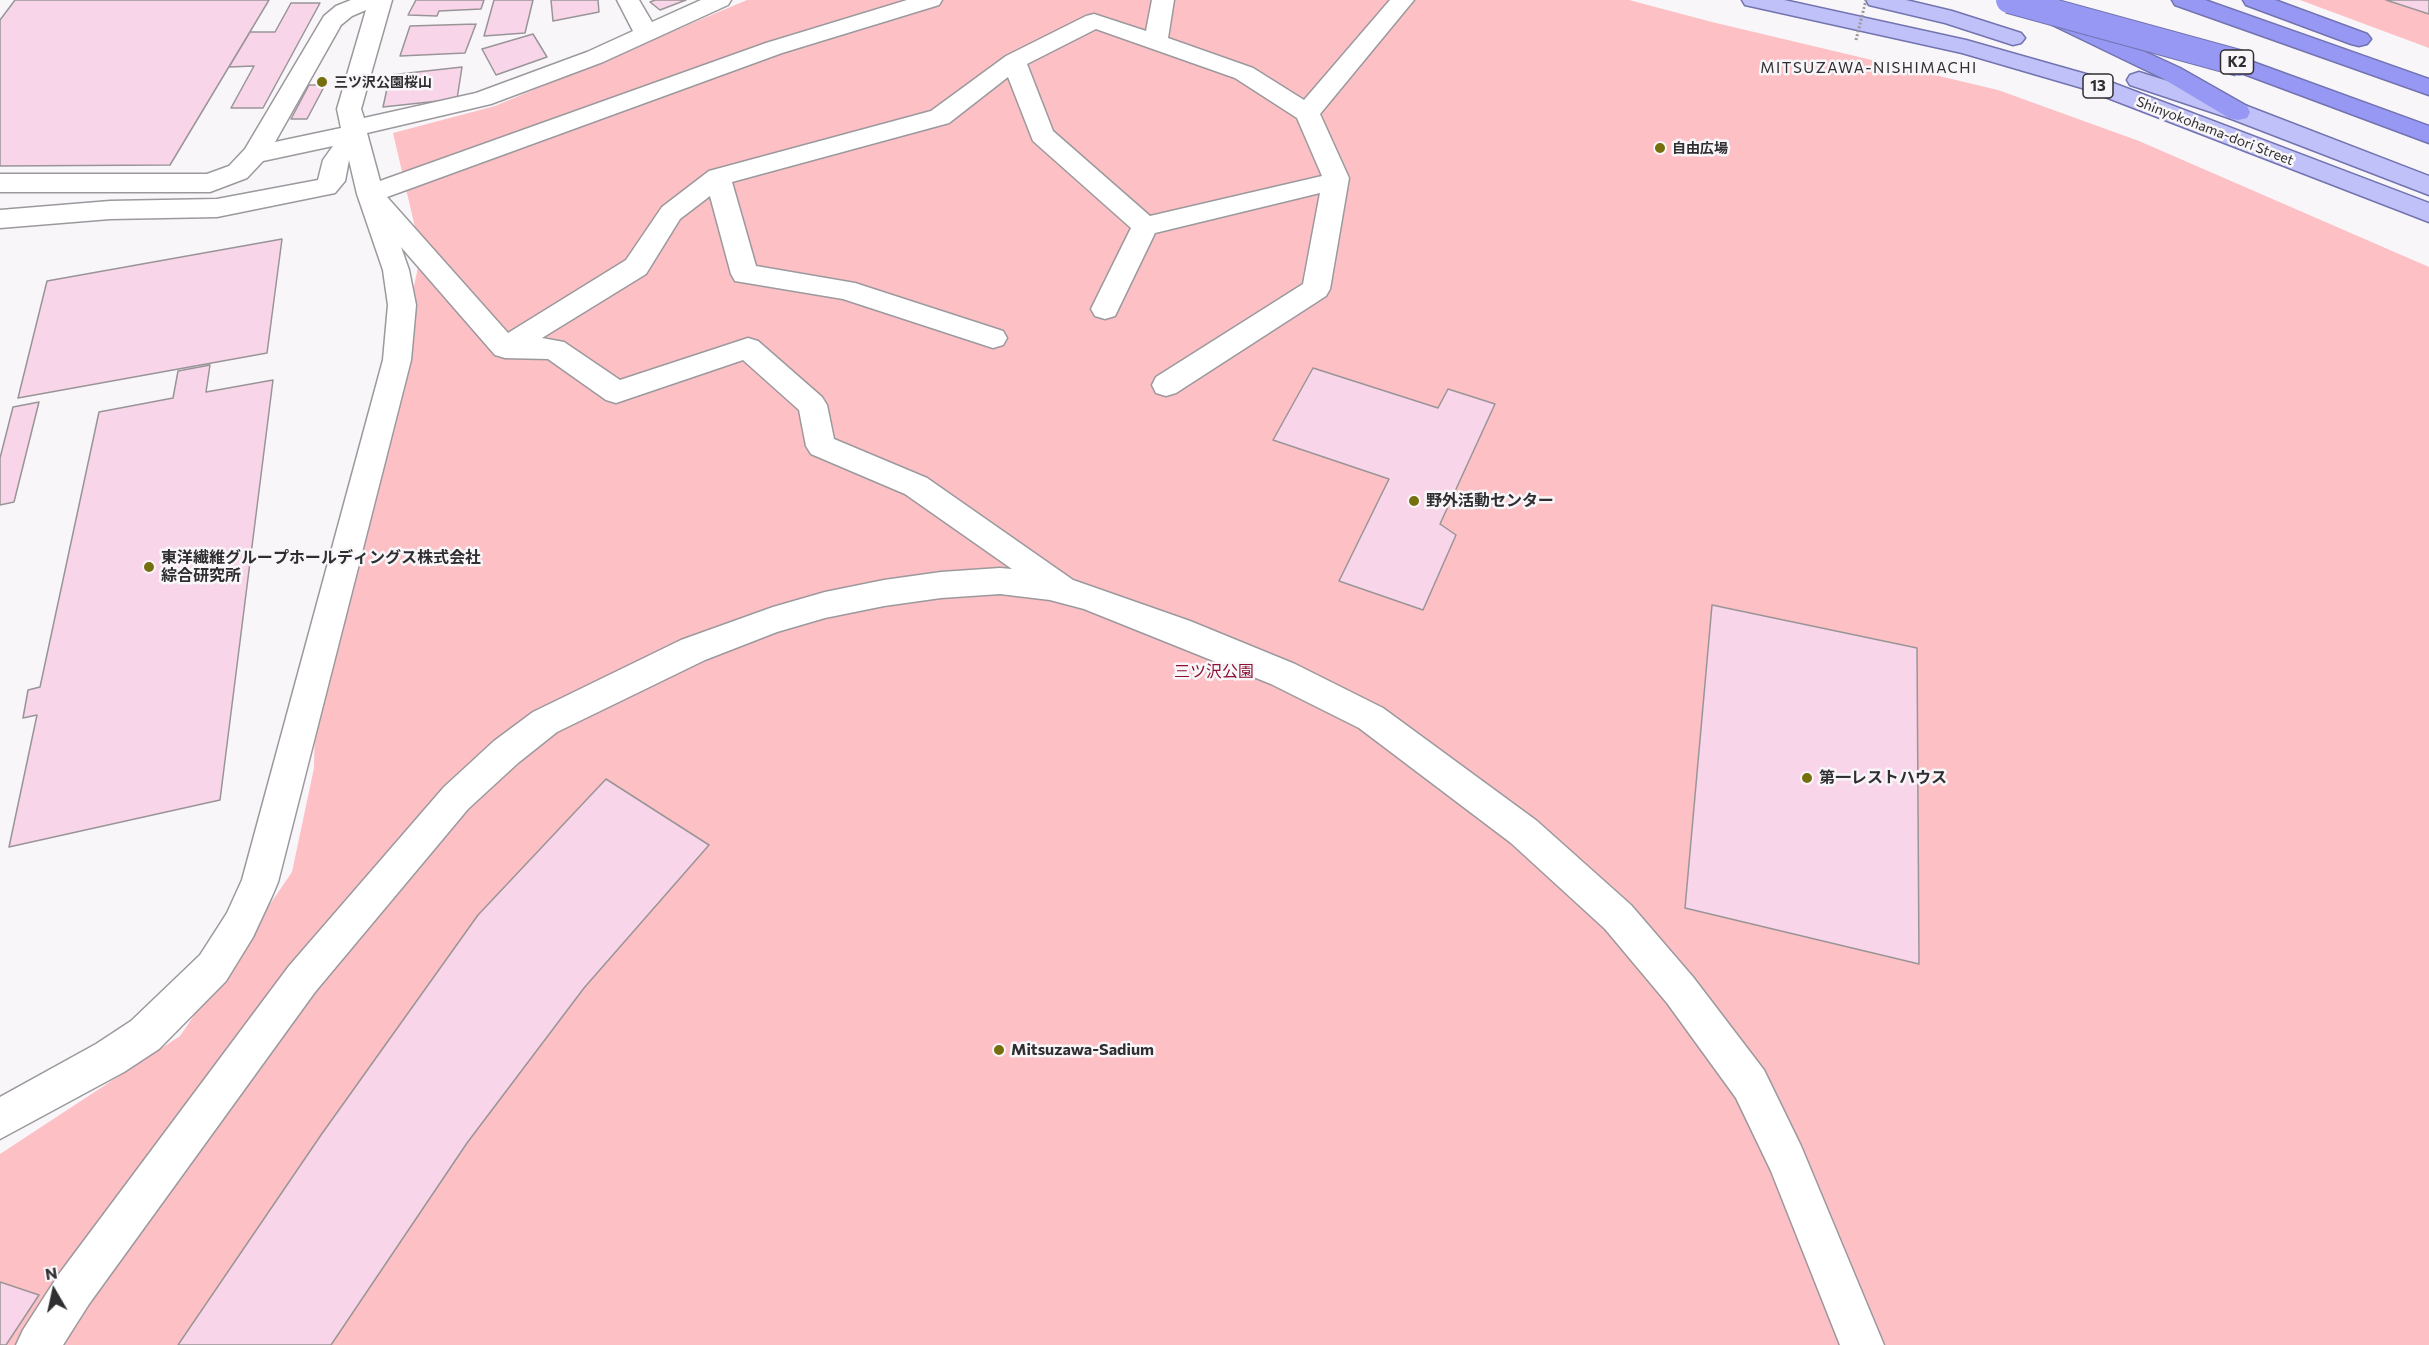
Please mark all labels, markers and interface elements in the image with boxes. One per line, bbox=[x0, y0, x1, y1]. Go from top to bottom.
road number: K2 bbox=[2220, 50, 2254, 74]
district label: MITSUZAWA-NISHIMACHI bbox=[1760, 59, 1978, 77]
place label: 三ツ沢公園桜山 bbox=[334, 74, 432, 90]
road number: 13 bbox=[2083, 74, 2113, 98]
marker: 三ツ沢公園桜山 bbox=[315, 75, 329, 89]
street label: Shinyokohama-dori Street bbox=[2134, 93, 2296, 169]
place label: 自由広場 bbox=[1672, 140, 1728, 156]
marker: 自由広場 bbox=[1653, 141, 1667, 155]
place label: 野外活動センター bbox=[1426, 491, 1554, 511]
marker: 野外活動センター bbox=[1407, 494, 1421, 508]
place label: 東洋繊維グループホールディングス株式会社 綜合研究所 bbox=[161, 548, 481, 586]
marker: 東洋繊維グループホールディングス株式会社 綜合研究所 bbox=[142, 560, 156, 574]
park label: 三ツ沢公園 bbox=[1174, 662, 1254, 682]
place label: 第一レストハウス bbox=[1819, 768, 1947, 788]
marker: 第一レストハウス bbox=[1800, 771, 1814, 785]
place label: Mitsuzawa-Sadium bbox=[1011, 1040, 1154, 1060]
marker: Mitsuzawa-Sadium bbox=[992, 1043, 1006, 1057]
north arrow bbox=[24, 1261, 84, 1321]
text: N bbox=[44, 1262, 59, 1283]

